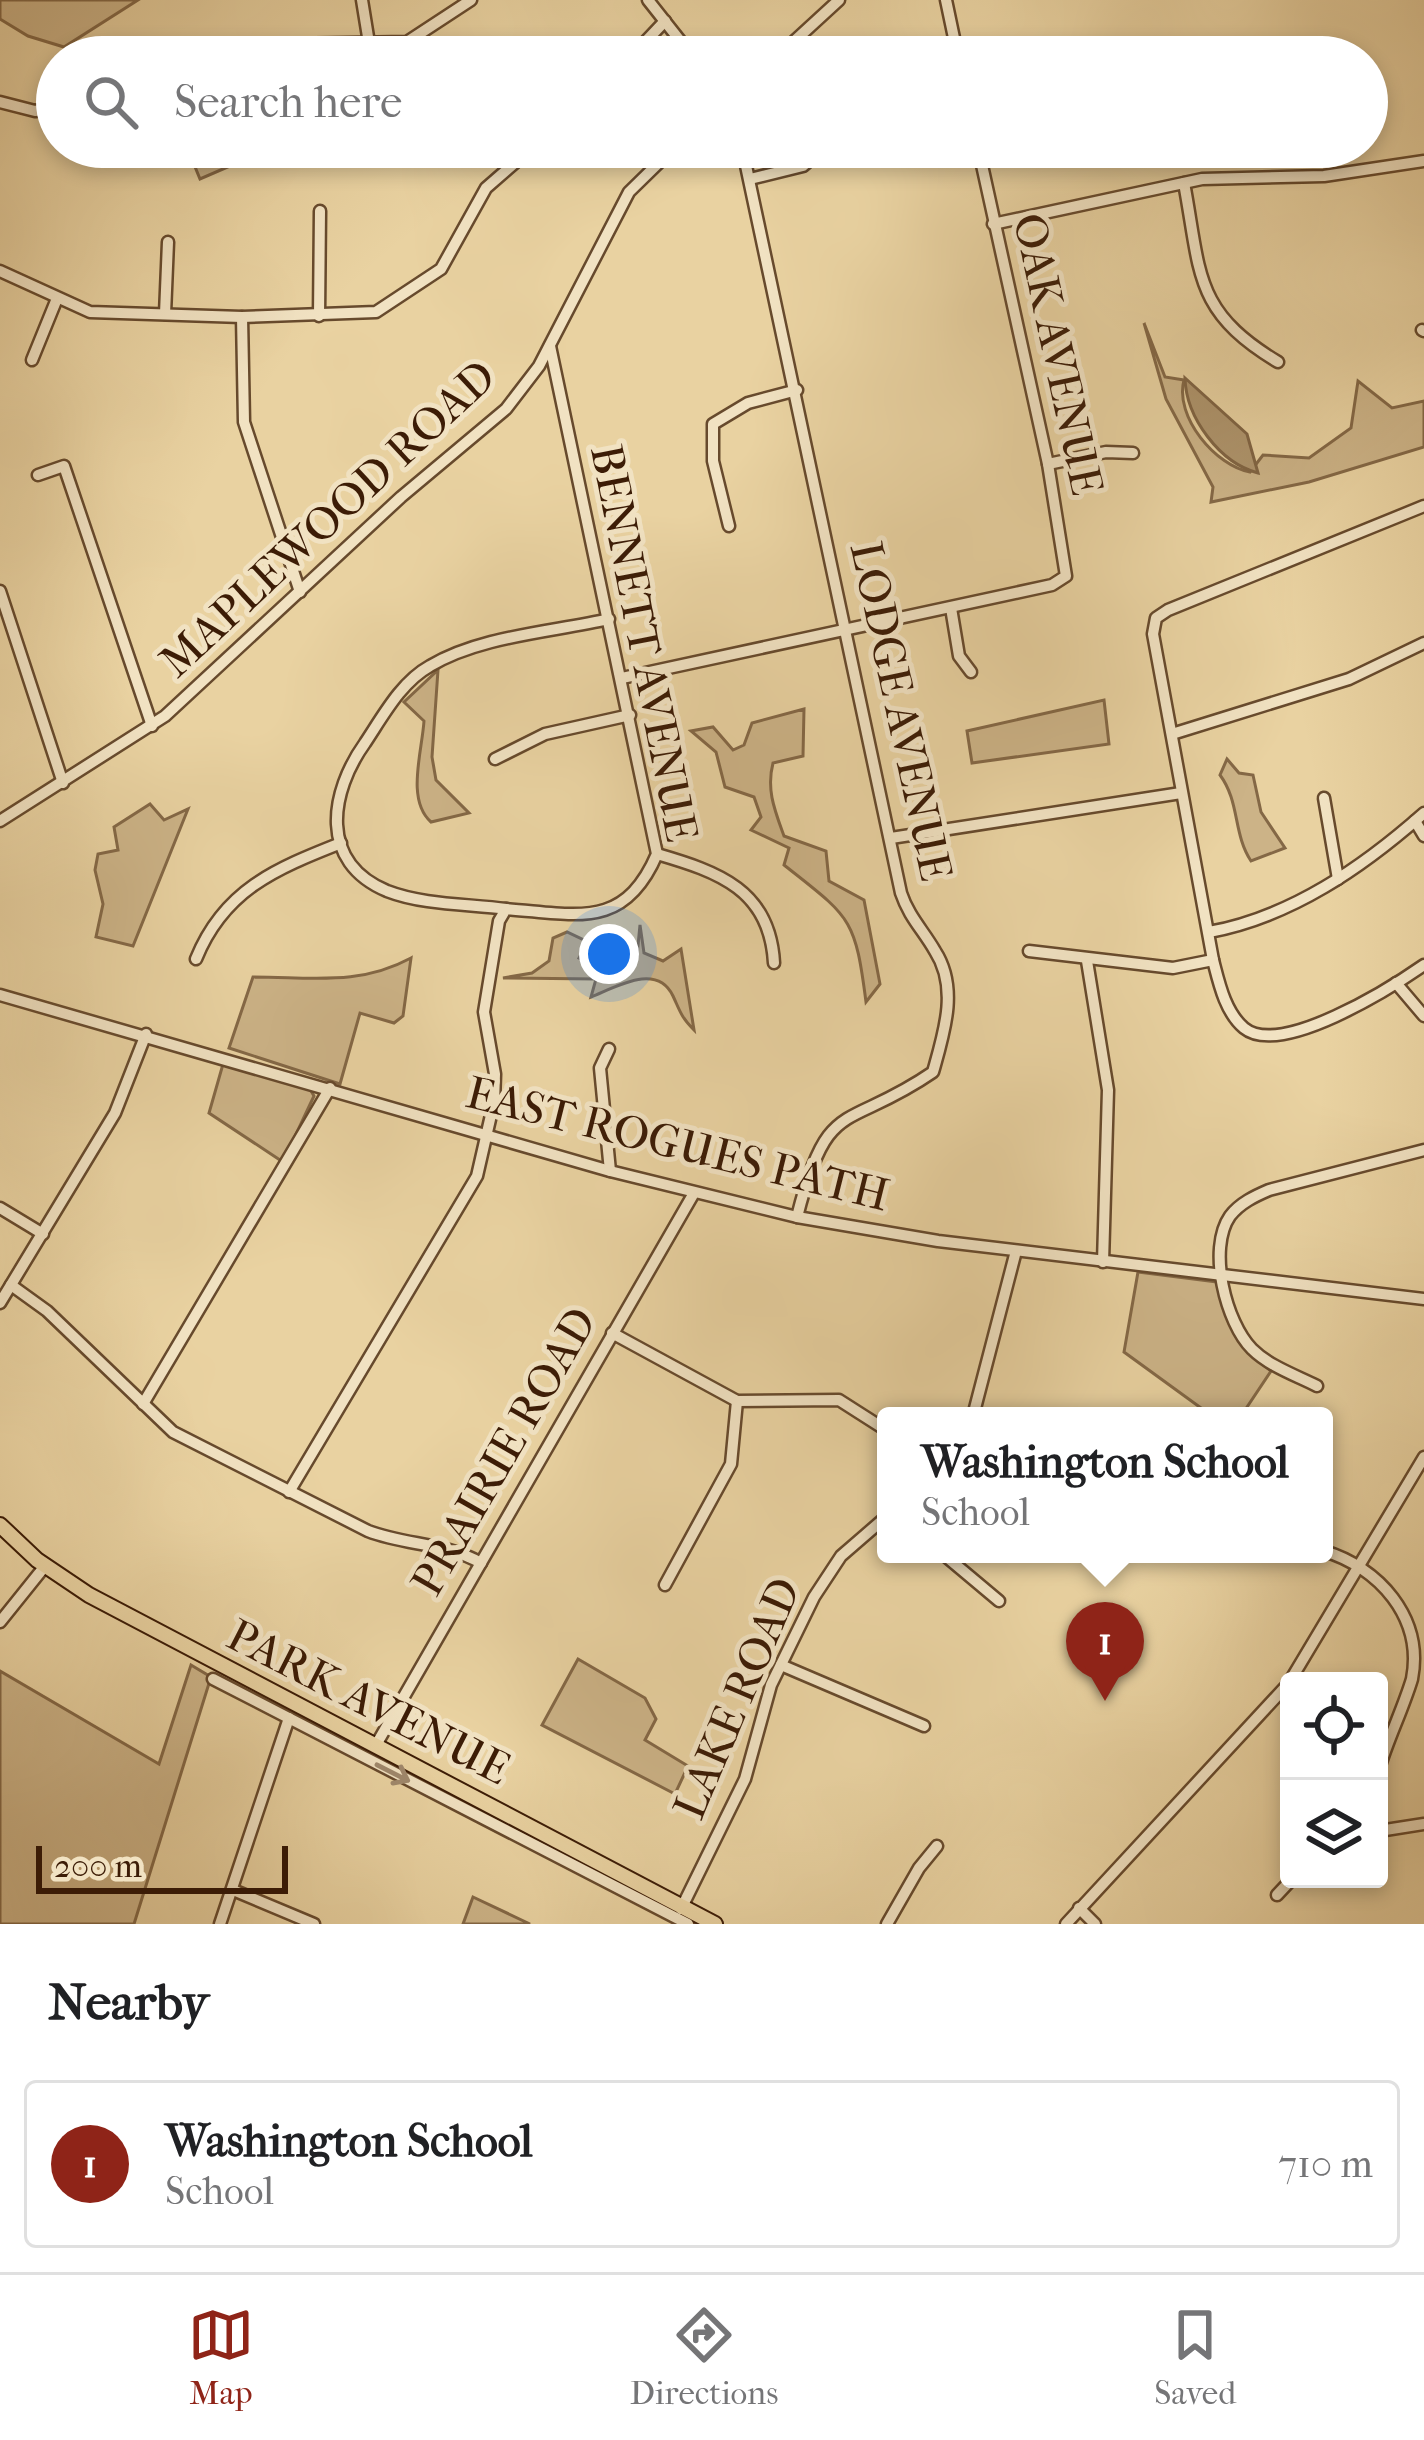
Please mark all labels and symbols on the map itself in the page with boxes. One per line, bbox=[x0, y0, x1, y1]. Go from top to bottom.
street label: OAK AVENUE bbox=[1002, 209, 1113, 500]
street label: MAPLEWOOD ROAD bbox=[149, 350, 507, 688]
street label: BENNETT AVENUE bbox=[579, 440, 708, 846]
street label: LODGE AVENUE bbox=[839, 537, 962, 886]
your location bbox=[579, 924, 639, 984]
street label: EAST ROGUES PATH bbox=[461, 1066, 894, 1223]
street label: PRAIRIE ROAD bbox=[400, 1298, 608, 1605]
street label: LAKE ROAD bbox=[663, 1570, 812, 1827]
pin: 1 bbox=[1066, 1602, 1144, 1701]
street label: PARK AVENUE bbox=[218, 1608, 518, 1796]
one-way arrow bbox=[374, 1763, 410, 1786]
scale bar bbox=[36, 1840, 288, 1893]

